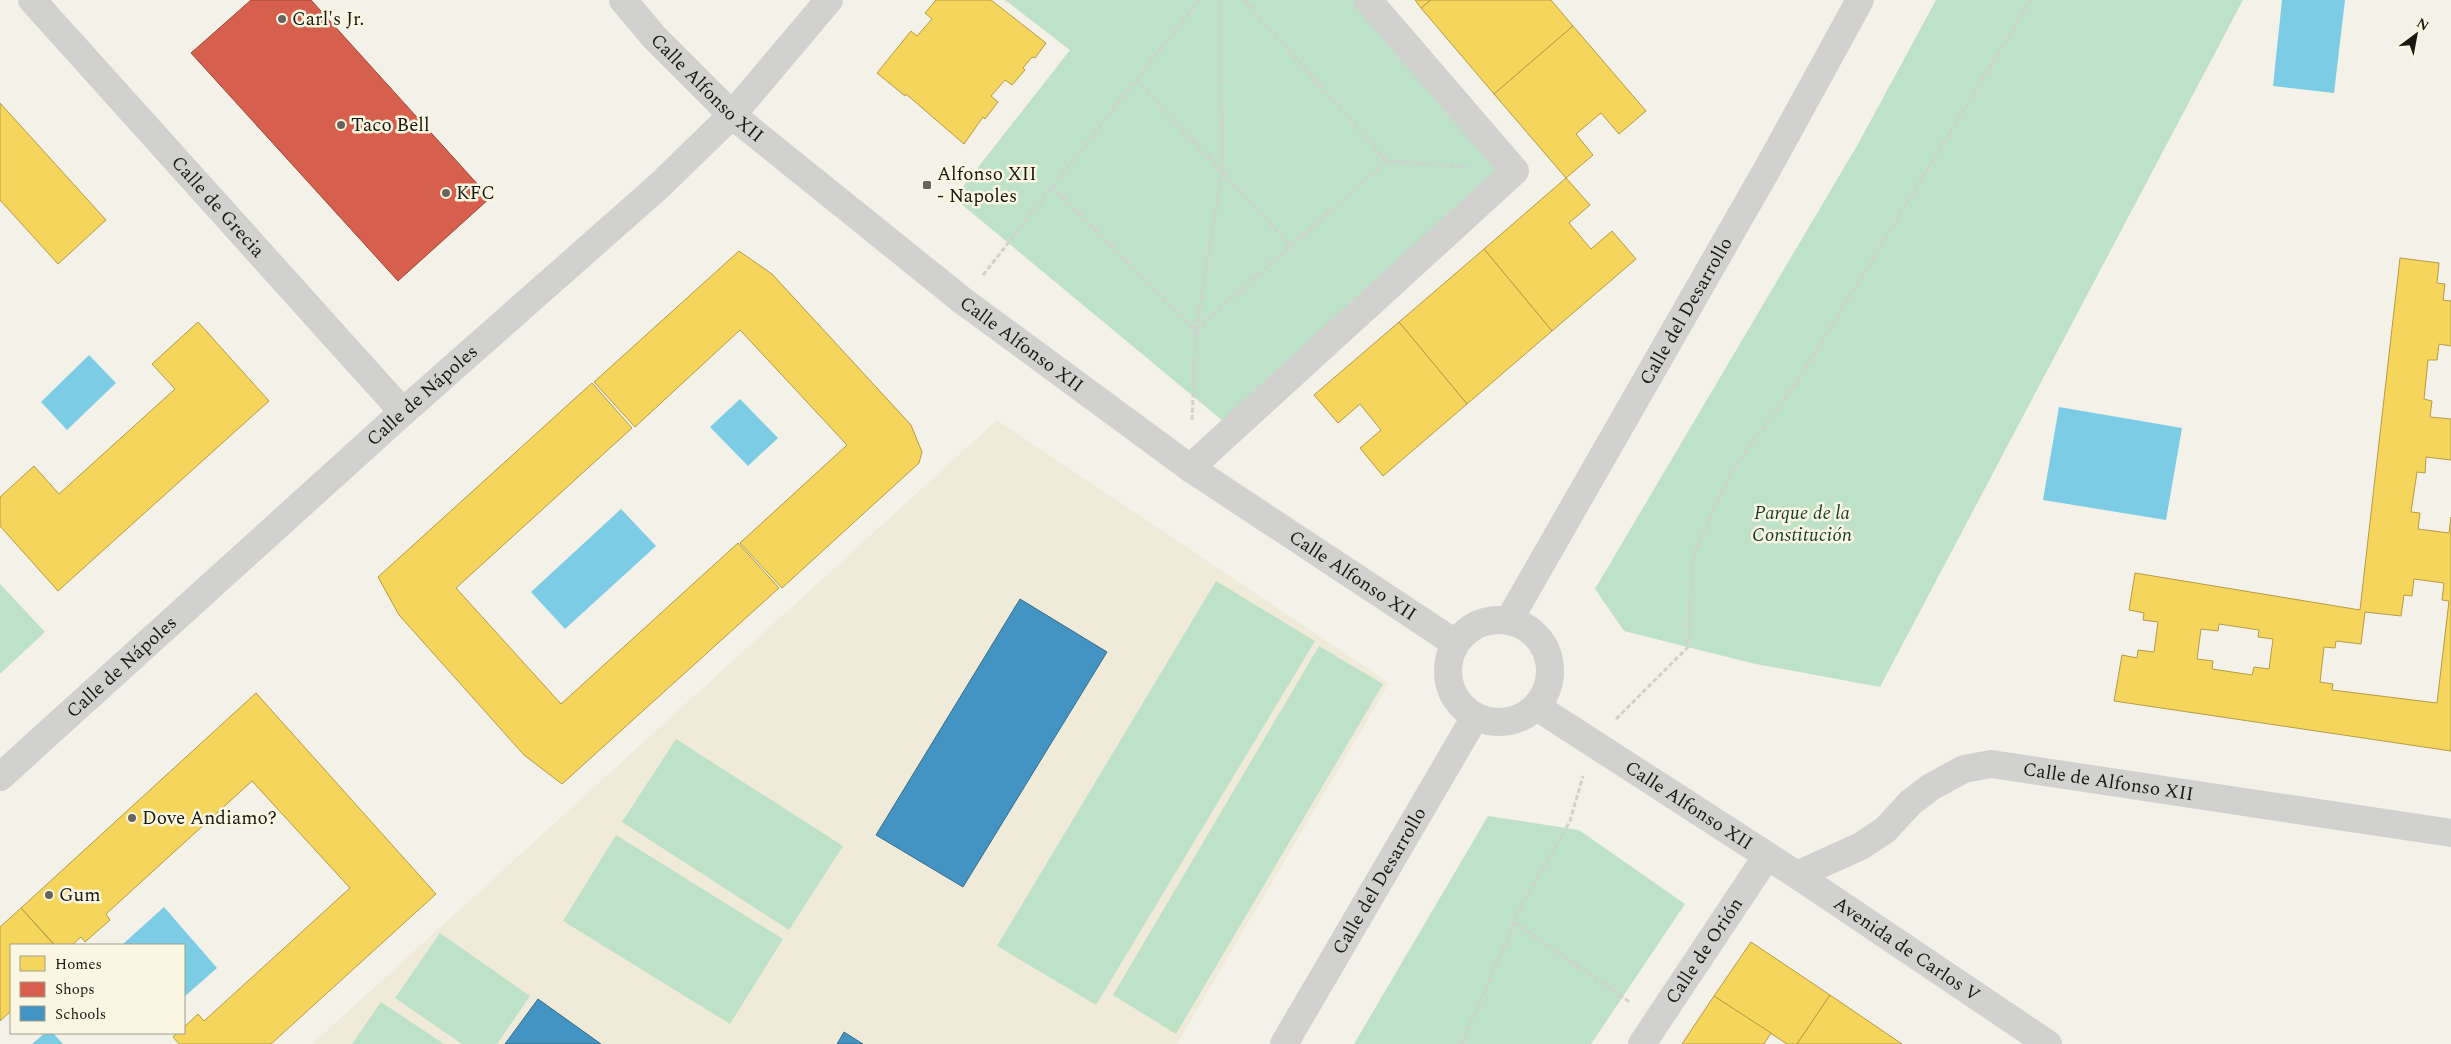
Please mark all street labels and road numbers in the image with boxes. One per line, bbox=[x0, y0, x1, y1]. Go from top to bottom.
street label: Calle Alfonso XII bbox=[644, 27, 770, 150]
street label: Calle de Grecia bbox=[164, 149, 272, 265]
street label: Calle del Desarrollo bbox=[1632, 232, 1740, 391]
street label: Calle Alfonso XII bbox=[954, 289, 1090, 400]
street label: Calle de Nápoles bbox=[360, 338, 484, 453]
street label: Calle Alfonso XII bbox=[1283, 523, 1422, 628]
street label: Calle de Nápoles bbox=[59, 609, 184, 725]
street label: Calle Alfonso XII bbox=[1619, 753, 1759, 858]
street label: Calle de Alfonso XII bbox=[2021, 754, 2196, 809]
street label: Calle del Desarrollo bbox=[1325, 802, 1434, 960]
street label: Avenida de Carlos V bbox=[1828, 889, 1986, 1009]
street label: Calle de Orión bbox=[1658, 892, 1750, 1010]

